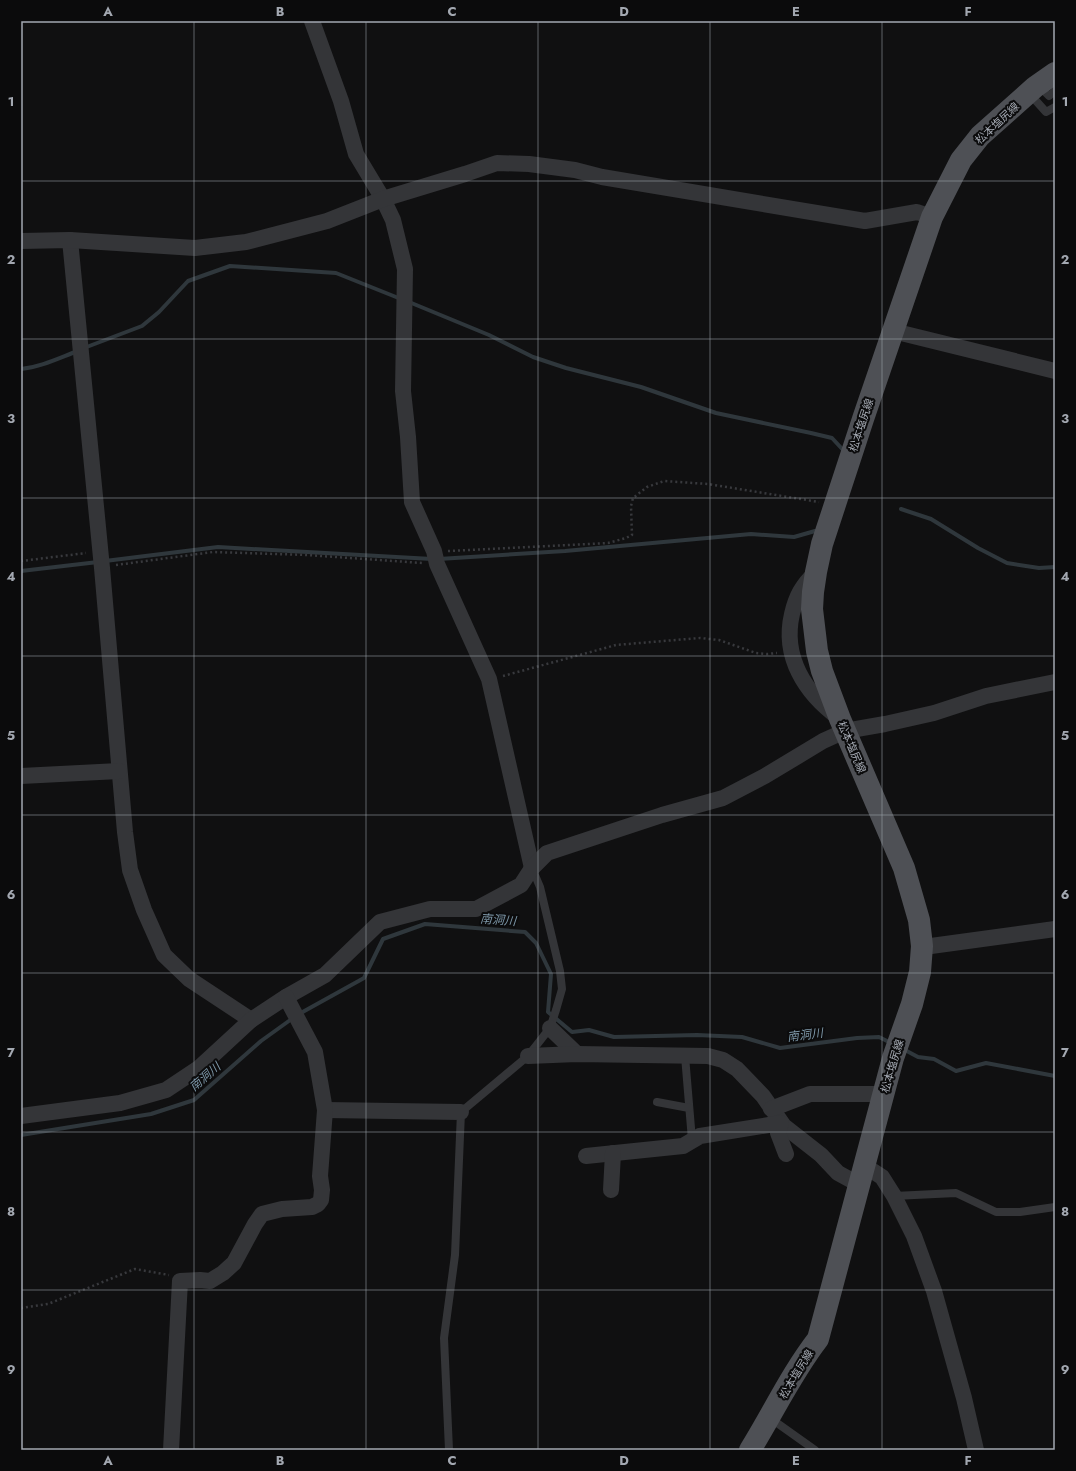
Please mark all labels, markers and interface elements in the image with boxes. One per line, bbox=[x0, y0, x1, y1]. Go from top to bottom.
text: A bbox=[102, 2, 113, 21]
text: B bbox=[276, 2, 285, 21]
text: C bbox=[447, 2, 457, 21]
text: D bbox=[619, 2, 629, 21]
text: E bbox=[792, 2, 800, 21]
text: F bbox=[964, 2, 972, 21]
text: 1 bbox=[8, 92, 14, 111]
text: 1 bbox=[1062, 92, 1068, 111]
street label: 松本塩尻線 bbox=[971, 98, 1023, 148]
text: 2 bbox=[7, 250, 15, 269]
text: 2 bbox=[1061, 250, 1069, 269]
street label: 松本塩尻線 bbox=[845, 396, 877, 454]
text: 3 bbox=[7, 409, 15, 428]
text: 3 bbox=[1061, 409, 1069, 428]
text: 4 bbox=[6, 567, 16, 586]
text: 4 bbox=[1060, 567, 1070, 586]
street label: 松本塩尻線 bbox=[834, 719, 870, 775]
text: 5 bbox=[7, 726, 15, 745]
text: 5 bbox=[1061, 726, 1069, 745]
text: 6 bbox=[7, 885, 16, 904]
text: 6 bbox=[1061, 885, 1070, 904]
water label: 南洞川 bbox=[479, 910, 519, 930]
water label: 南洞川 bbox=[786, 1024, 826, 1046]
street label: 松本塩尻線 bbox=[877, 1037, 907, 1095]
text: 7 bbox=[7, 1043, 15, 1062]
text: 7 bbox=[1061, 1043, 1069, 1062]
water label: 南洞川 bbox=[186, 1057, 226, 1096]
text: 8 bbox=[7, 1202, 15, 1221]
text: 8 bbox=[1061, 1202, 1069, 1221]
street label: 松本塩尻線 bbox=[775, 1346, 817, 1402]
text: 9 bbox=[7, 1360, 16, 1379]
text: 9 bbox=[1061, 1360, 1070, 1379]
text: A bbox=[102, 1451, 113, 1470]
text: B bbox=[276, 1451, 285, 1470]
text: C bbox=[447, 1451, 457, 1470]
text: D bbox=[619, 1451, 629, 1470]
text: E bbox=[792, 1451, 800, 1470]
text: F bbox=[964, 1451, 972, 1470]

